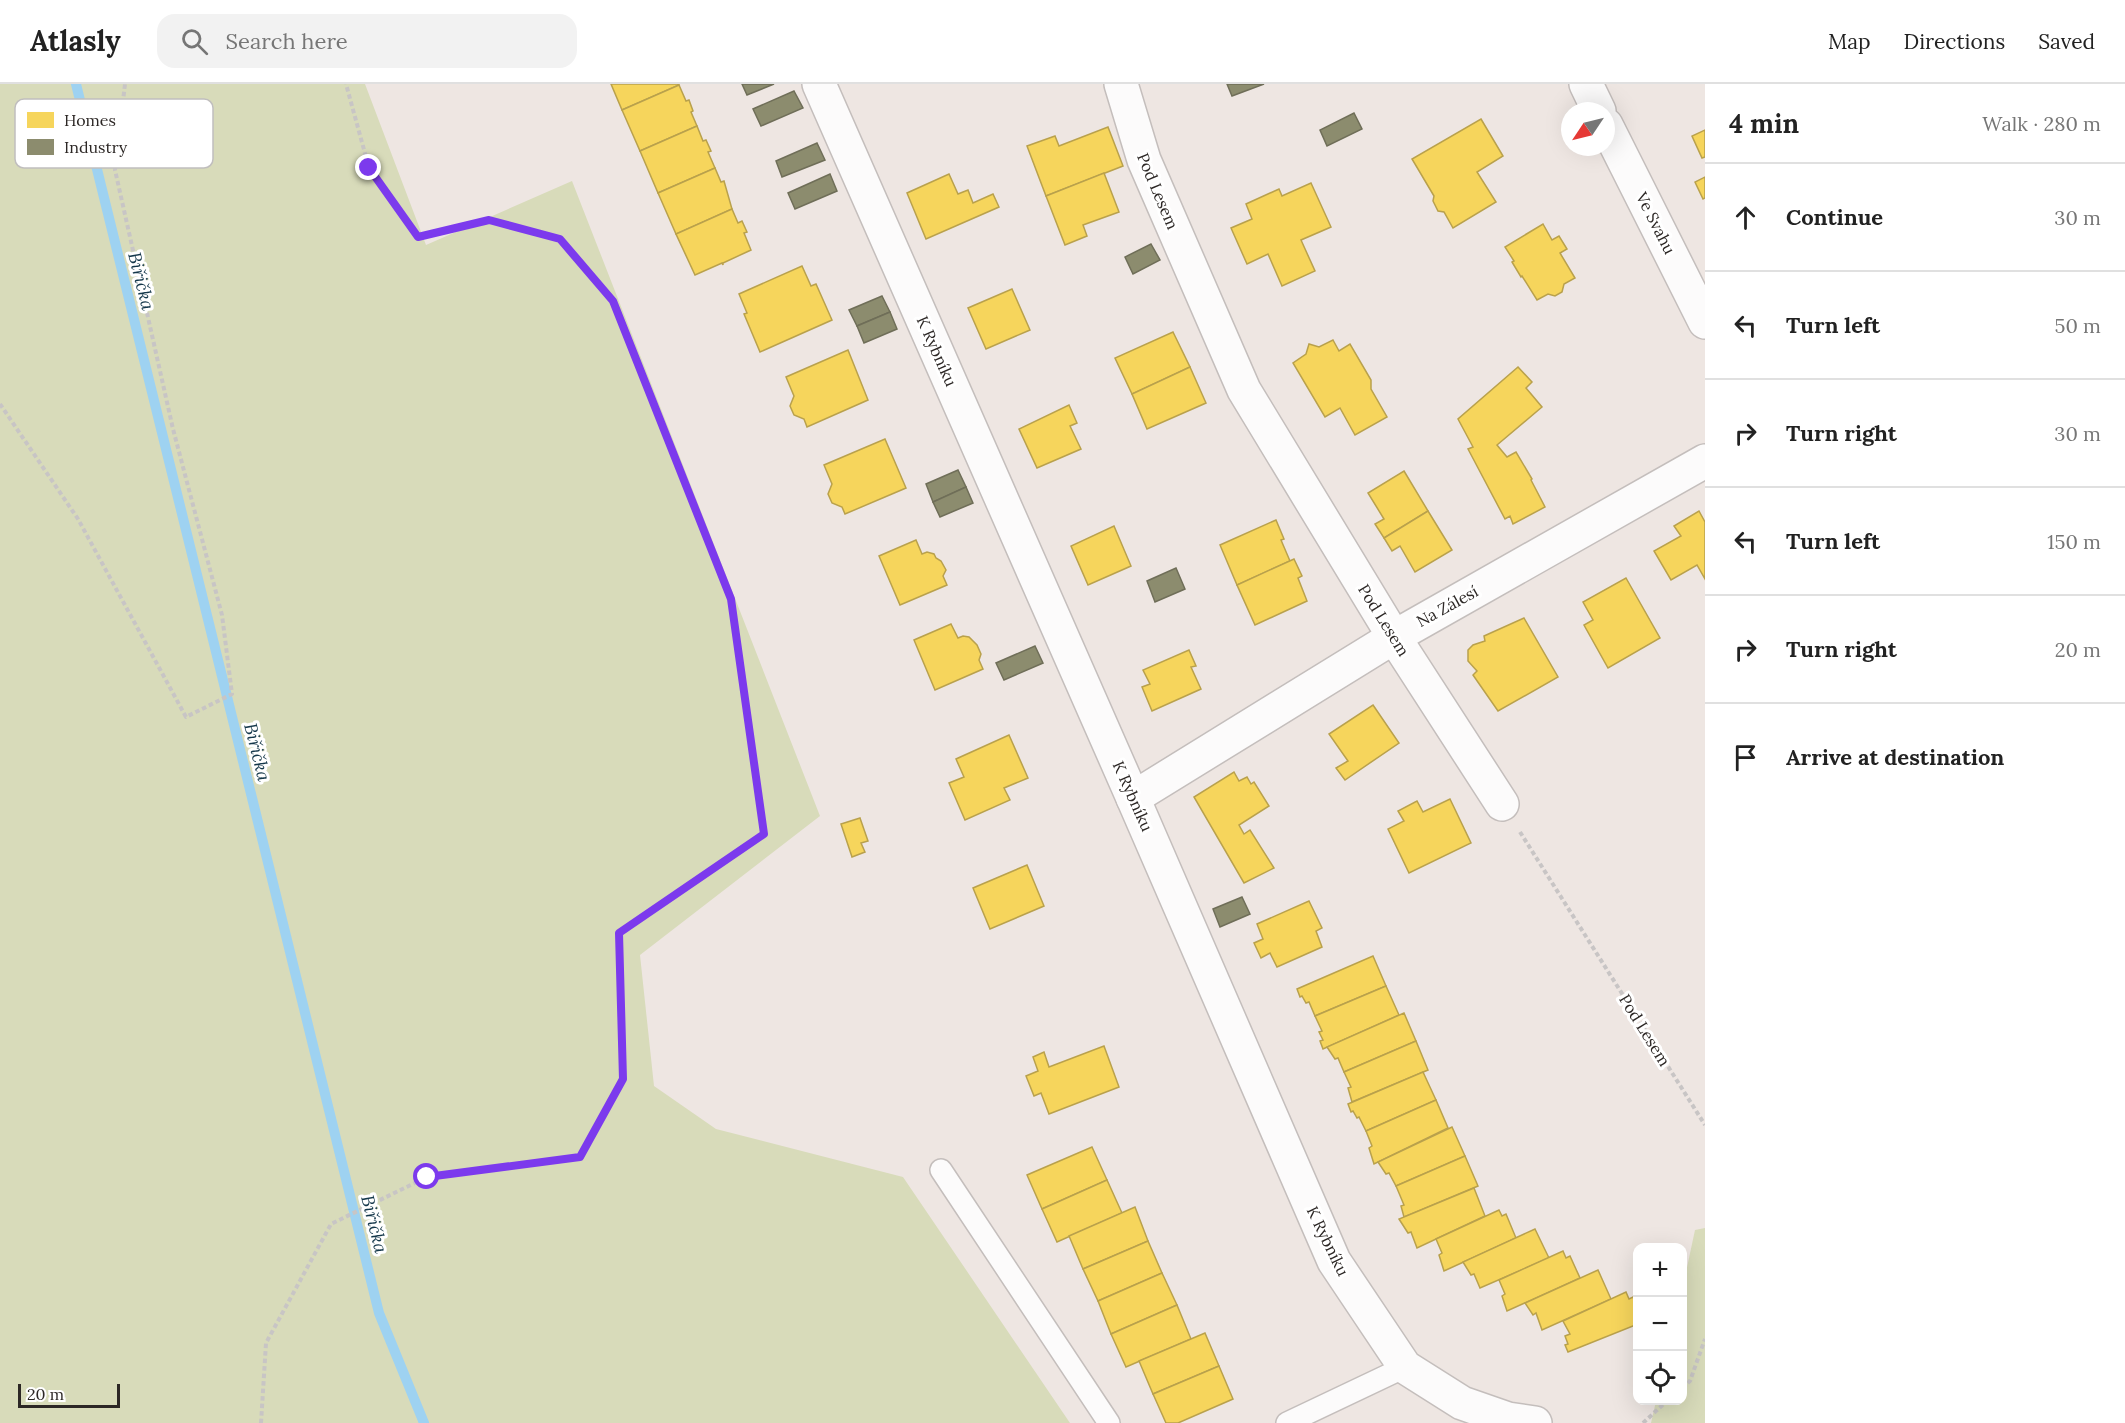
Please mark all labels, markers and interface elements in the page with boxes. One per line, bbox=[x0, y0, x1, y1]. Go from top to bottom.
search box bbox=[157, 14, 577, 68]
text: Atlasly bbox=[30, 23, 121, 59]
icon: search bbox=[178, 25, 211, 58]
text: Search here bbox=[226, 27, 348, 55]
text: Map bbox=[1828, 28, 1871, 55]
text: Directions bbox=[1904, 28, 2005, 55]
text: Saved bbox=[2038, 28, 2095, 55]
legend bbox=[15, 99, 213, 168]
north arrow bbox=[1561, 102, 1615, 156]
text: 4 min bbox=[1729, 107, 1799, 140]
text: Homes bbox=[64, 110, 116, 130]
text: Walk · 280 m bbox=[1982, 111, 2101, 136]
text: Industry bbox=[64, 137, 128, 157]
street label: Pod Lesem bbox=[1133, 150, 1183, 232]
route end bbox=[355, 154, 381, 180]
street label: Ve Svahu bbox=[1631, 188, 1680, 258]
icon: ahead bbox=[1729, 201, 1762, 234]
text: Continue bbox=[1786, 203, 1883, 231]
text: 30 m bbox=[2054, 205, 2101, 230]
water label: Biřička bbox=[123, 250, 160, 312]
icon: left bbox=[1729, 309, 1762, 342]
text: Turn left bbox=[1786, 311, 1880, 339]
street label: K Rybníku bbox=[913, 313, 962, 390]
text: 50 m bbox=[2055, 313, 2101, 338]
icon: right bbox=[1729, 417, 1762, 450]
text: Turn right bbox=[1786, 419, 1897, 447]
text: 30 m bbox=[2054, 421, 2101, 446]
icon: left bbox=[1729, 525, 1762, 558]
text: Turn left bbox=[1786, 527, 1880, 555]
text: 150 m bbox=[2047, 529, 2101, 554]
street label: Pod Lesem bbox=[1354, 580, 1414, 660]
street label: Na Zálesí bbox=[1413, 581, 1481, 631]
icon: right bbox=[1729, 633, 1762, 666]
text: Turn right bbox=[1786, 635, 1897, 663]
text: 20 m bbox=[2055, 637, 2101, 662]
water label: Biřička bbox=[239, 721, 276, 783]
icon: arrive bbox=[1729, 741, 1762, 774]
text: Arrive at destination bbox=[1786, 743, 2004, 771]
street label: K Rybníku bbox=[1109, 758, 1158, 835]
street label: Pod Lesem bbox=[1615, 990, 1675, 1070]
route start bbox=[413, 1163, 439, 1189]
water label: Biřička bbox=[356, 1193, 393, 1255]
street label: K Rybníku bbox=[1303, 1203, 1354, 1280]
map controls bbox=[1633, 1243, 1687, 1405]
button: + bbox=[1633, 1243, 1687, 1297]
button: − bbox=[1633, 1297, 1687, 1351]
button: locate bbox=[1633, 1351, 1687, 1405]
scale bar bbox=[18, 1381, 120, 1408]
text: 20 m bbox=[27, 1384, 64, 1404]

